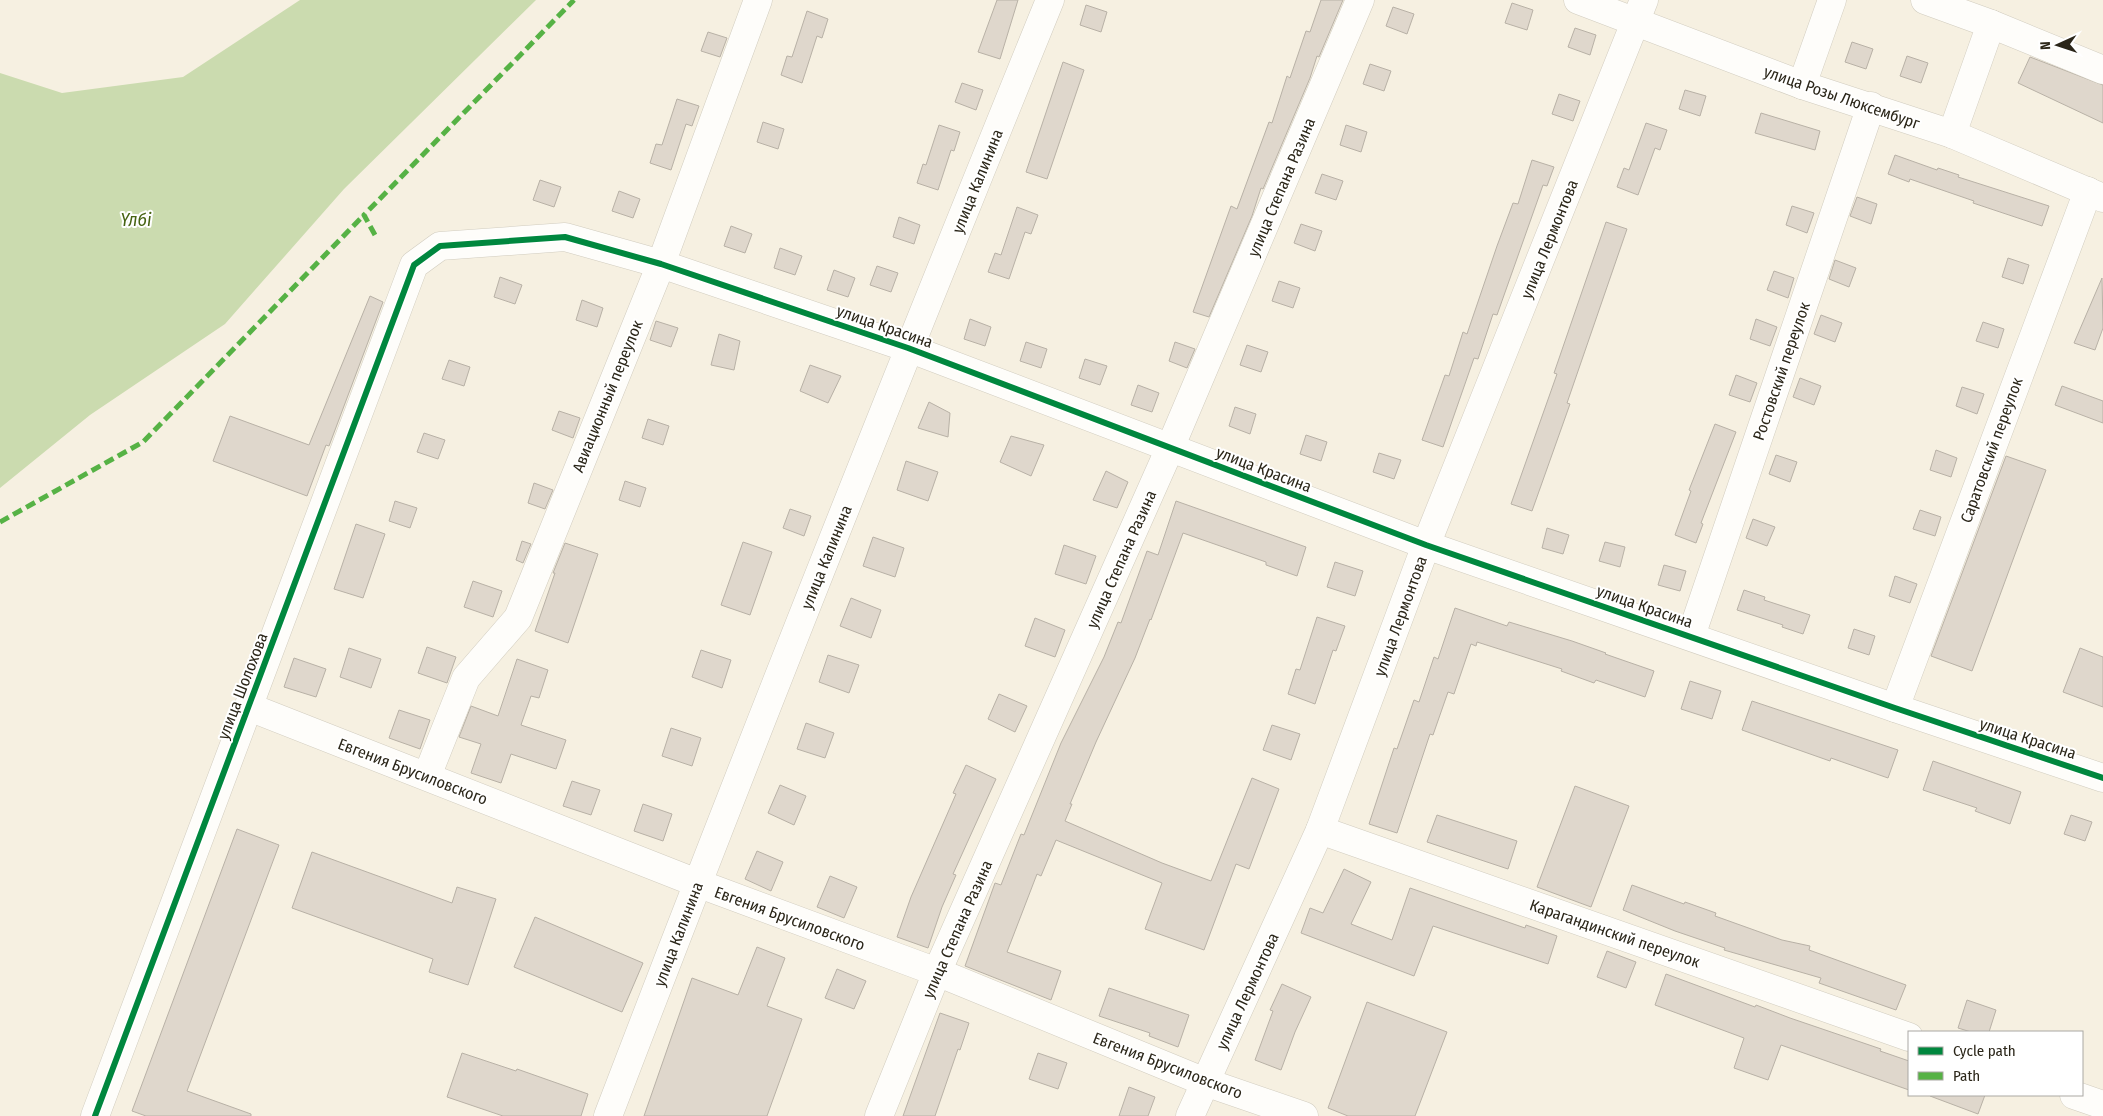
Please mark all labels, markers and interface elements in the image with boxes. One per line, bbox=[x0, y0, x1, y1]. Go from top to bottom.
north arrow bbox=[2033, 20, 2083, 70]
text: N bbox=[2037, 41, 2054, 50]
street label: улица Розы Люксембург bbox=[1761, 62, 1923, 133]
street label: улица Степана Разина bbox=[1244, 115, 1319, 260]
street label: улица Калинина bbox=[948, 126, 1007, 236]
street label: улица Лермонтова bbox=[1517, 177, 1582, 301]
water label: Үлбі bbox=[120, 209, 152, 231]
street label: Ростовский переулок bbox=[1749, 299, 1814, 443]
street label: улица Красина bbox=[834, 301, 936, 352]
street label: Авиационный переулок bbox=[568, 317, 647, 475]
street label: Саратовский переулок bbox=[1956, 374, 2027, 525]
street label: улица Красина bbox=[1214, 443, 1314, 496]
street label: улица Степана Разина bbox=[1082, 487, 1161, 631]
street label: улица Калинина bbox=[797, 502, 856, 612]
street label: улица Лермонтова bbox=[1370, 553, 1431, 679]
street label: улица Красина bbox=[1594, 581, 1696, 632]
street label: улица Шолохова bbox=[213, 630, 272, 742]
street label: улица Красина bbox=[1977, 714, 2079, 763]
street label: Евгения Брусиловского bbox=[335, 734, 490, 809]
street label: улица Степана Разина bbox=[918, 857, 997, 1001]
street label: улица Калинина bbox=[650, 879, 707, 989]
street label: Евгения Брусиловского bbox=[712, 882, 868, 955]
street label: Карагандинский переулок bbox=[1527, 895, 1703, 972]
street label: улица Лермонтова bbox=[1212, 930, 1283, 1053]
street label: Евгения Брусиловского bbox=[1090, 1028, 1245, 1103]
legend bbox=[1908, 1031, 2083, 1096]
text: Cycle path bbox=[1953, 1042, 2016, 1060]
text: Path bbox=[1953, 1067, 1980, 1085]

